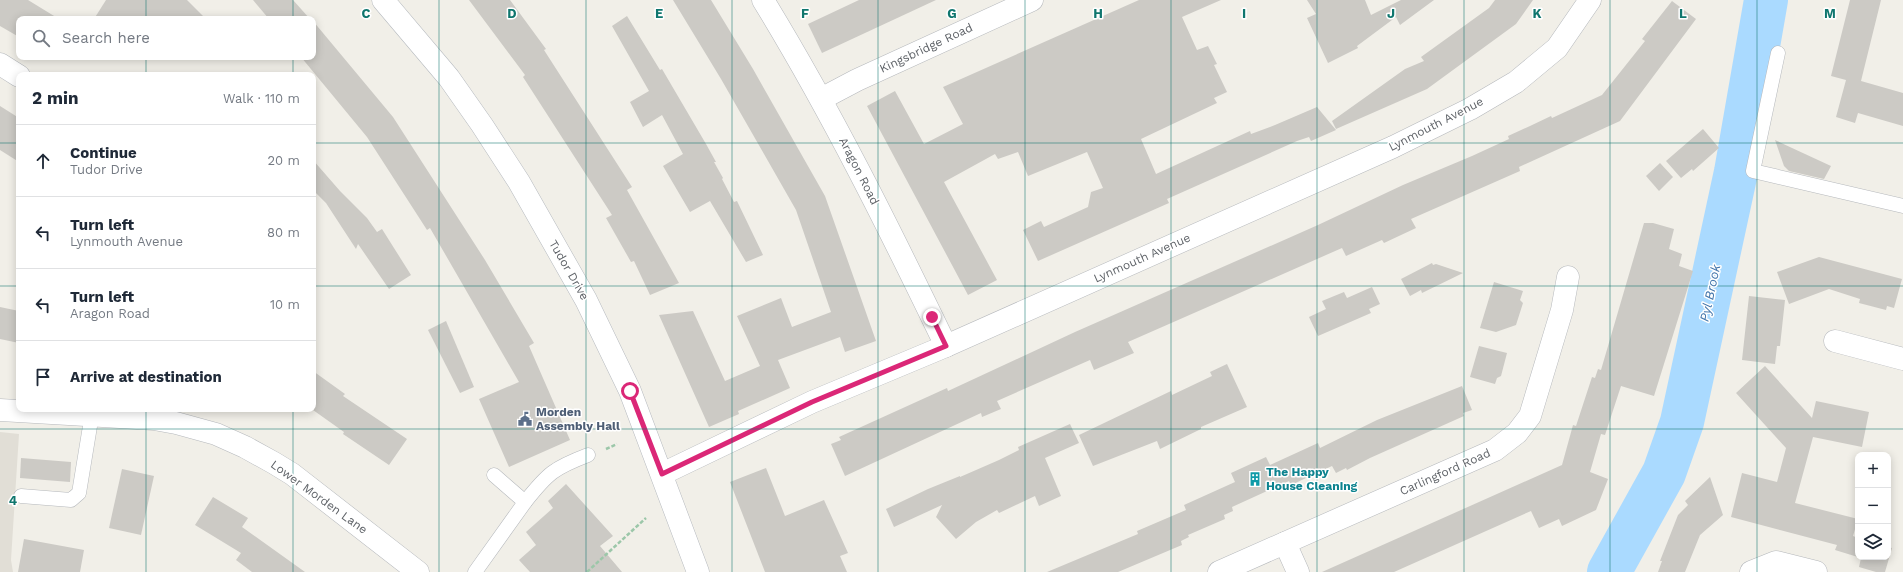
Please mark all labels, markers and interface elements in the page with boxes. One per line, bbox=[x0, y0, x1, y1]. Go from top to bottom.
text: C bbox=[362, 6, 371, 21]
text: D bbox=[507, 6, 517, 21]
text: E bbox=[655, 6, 663, 21]
text: F bbox=[801, 6, 809, 21]
text: G bbox=[947, 6, 957, 21]
text: H bbox=[1093, 6, 1103, 21]
text: I bbox=[1242, 6, 1246, 21]
text: J bbox=[1387, 6, 1395, 21]
text: K bbox=[1532, 6, 1542, 21]
text: L bbox=[1679, 6, 1687, 21]
text: M bbox=[1824, 6, 1836, 21]
search box bbox=[16, 16, 316, 60]
street label: Kingsbridge Road bbox=[877, 20, 975, 76]
icon: search bbox=[30, 27, 52, 49]
text: Search here bbox=[62, 29, 150, 47]
text: 2 min bbox=[32, 88, 78, 108]
text: Walk · 110 m bbox=[223, 91, 300, 106]
street label: Lynmouth Avenue bbox=[1386, 94, 1486, 154]
street label: Aragon Road bbox=[836, 135, 882, 207]
text: Continue bbox=[70, 144, 137, 162]
icon: ahead bbox=[32, 150, 54, 172]
text: 20 m bbox=[268, 153, 300, 168]
text: Tudor Drive bbox=[70, 162, 143, 177]
text: Turn left bbox=[70, 216, 134, 234]
icon: left bbox=[32, 222, 54, 244]
text: 80 m bbox=[267, 225, 300, 240]
street label: Lynmouth Avenue bbox=[1092, 230, 1193, 286]
text: Lynmouth Avenue bbox=[70, 234, 183, 249]
street label: Tudor Drive bbox=[546, 237, 592, 303]
water label: Pyl Brook bbox=[1697, 262, 1724, 323]
text: Turn left bbox=[70, 288, 134, 306]
icon: left bbox=[32, 294, 54, 316]
text: 10 m bbox=[270, 297, 300, 312]
text: Aragon Road bbox=[70, 306, 150, 321]
route end bbox=[923, 308, 941, 326]
icon: arrive bbox=[32, 366, 54, 388]
text: Arrive at destination bbox=[70, 368, 222, 386]
route start bbox=[621, 382, 639, 400]
place label: Morden Assembly Hall bbox=[536, 405, 620, 433]
public building icon: Morden Assembly Hall bbox=[517, 411, 533, 427]
street label: Carlingford Road bbox=[1397, 446, 1493, 498]
map controls bbox=[1855, 452, 1891, 560]
button: + bbox=[1855, 452, 1891, 488]
street label: Lower Morden Lane bbox=[268, 457, 370, 537]
place label: The Happy House Cleaning bbox=[1266, 465, 1358, 493]
building icon: The Happy House Cleaning bbox=[1247, 471, 1263, 487]
button: − bbox=[1855, 488, 1891, 524]
text: 4 bbox=[9, 493, 18, 508]
button: layers bbox=[1855, 524, 1891, 560]

